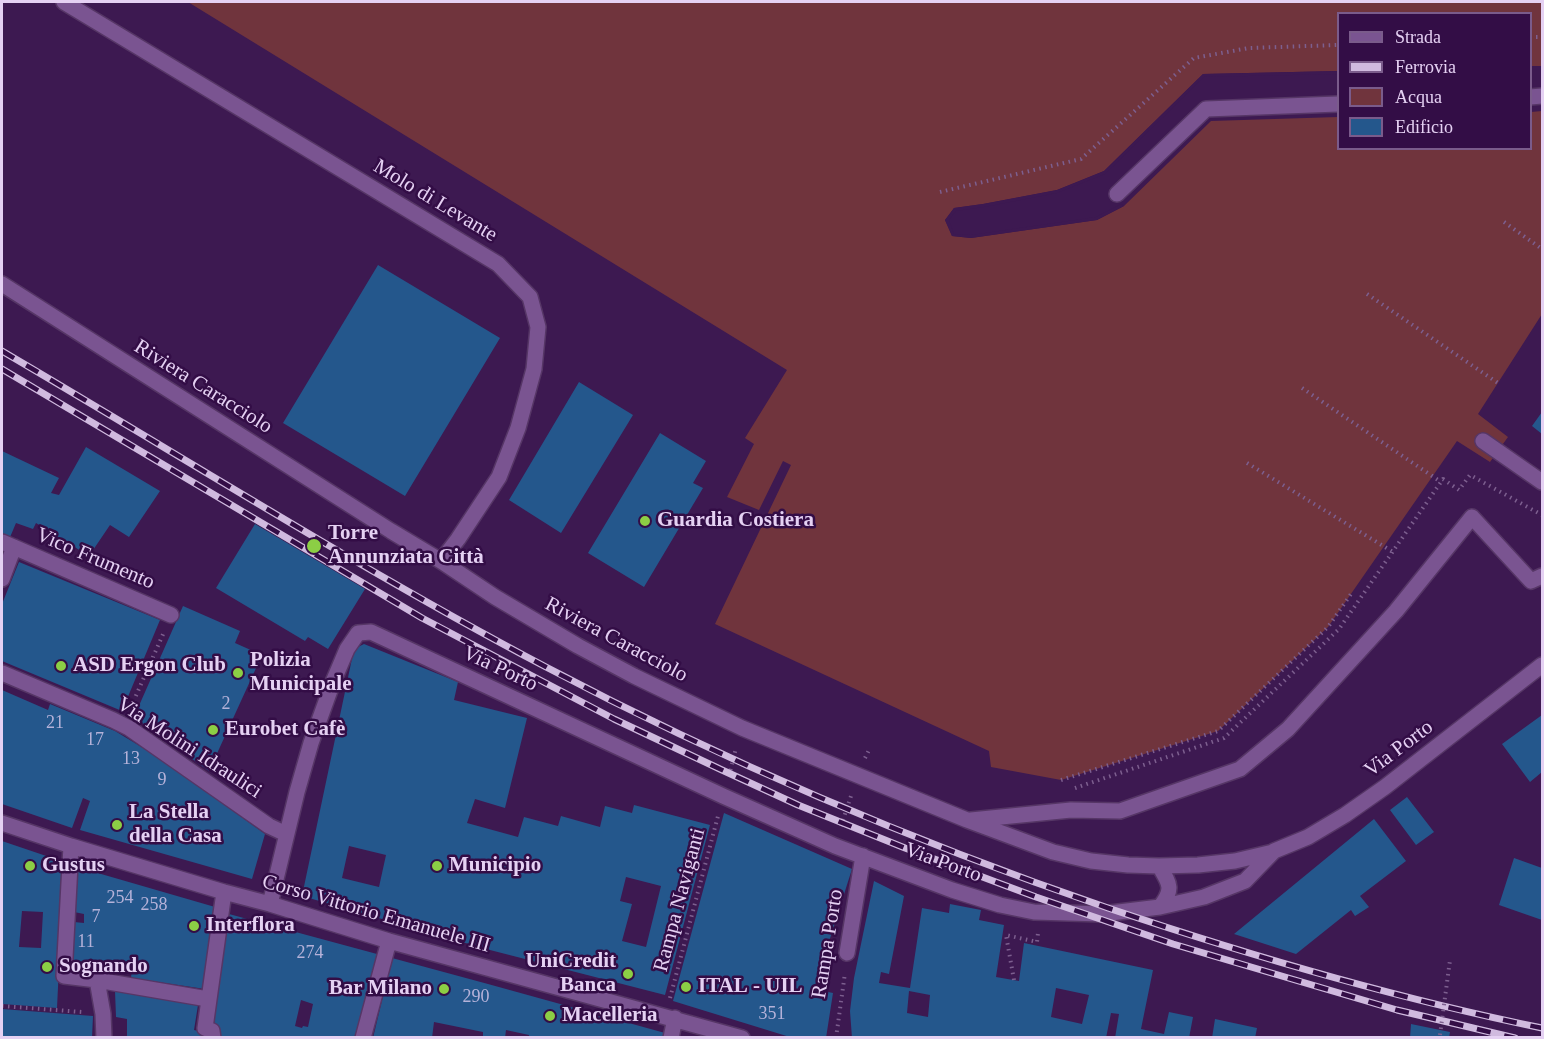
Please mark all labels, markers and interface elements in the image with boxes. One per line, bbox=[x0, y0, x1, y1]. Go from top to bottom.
legend bbox=[1337, 12, 1532, 150]
text: Strada bbox=[1395, 27, 1441, 47]
text: Ferrovia bbox=[1395, 57, 1456, 77]
text: Acqua bbox=[1395, 87, 1442, 107]
text: Edificio bbox=[1395, 117, 1453, 137]
street label: Molo di Levante bbox=[369, 154, 501, 248]
street label: Riviera Caracciolo bbox=[129, 334, 277, 440]
place label: Guardia Costiera bbox=[657, 508, 814, 534]
marker: Guardia Costiera bbox=[638, 514, 652, 528]
place label: Torre Annunziata Città bbox=[328, 521, 484, 571]
street label: Vico Frumento bbox=[32, 523, 158, 595]
marker: Torre Annunziata Città bbox=[305, 537, 323, 555]
street label: Riviera Caracciolo bbox=[540, 592, 692, 688]
street label: Via Porto bbox=[459, 641, 541, 697]
place label: Polizia Municipale bbox=[250, 648, 352, 698]
place label: ASD Ergon Club bbox=[73, 653, 226, 679]
marker: ASD Ergon Club bbox=[54, 659, 68, 673]
marker: Polizia Municipale bbox=[231, 666, 245, 680]
street label: Via Molini Idraulici bbox=[112, 692, 266, 804]
house number: 2 bbox=[222, 693, 230, 715]
house number: 21 bbox=[46, 712, 64, 734]
street label: Via Porto bbox=[1360, 715, 1438, 783]
place label: Eurobet Cafè bbox=[225, 717, 345, 743]
marker: Eurobet Cafè bbox=[206, 723, 220, 737]
house number: 17 bbox=[86, 729, 104, 751]
house number: 13 bbox=[122, 748, 140, 770]
house number: 9 bbox=[158, 769, 166, 791]
place label: La Stella della Casa bbox=[129, 800, 222, 850]
marker: La Stella della Casa bbox=[110, 818, 124, 832]
street label: Rampa Naviganti bbox=[649, 825, 711, 975]
street label: Via Porto bbox=[901, 838, 985, 888]
place label: Gustus bbox=[42, 853, 105, 879]
place label: Municipio bbox=[449, 853, 541, 879]
marker: Gustus bbox=[23, 859, 37, 873]
marker: Municipio bbox=[430, 859, 444, 873]
street label: Corso Vittorio Emanuele III bbox=[259, 869, 493, 959]
house number: 254 bbox=[106, 887, 134, 909]
street label: Rampa Porto bbox=[807, 888, 849, 1000]
house number: 258 bbox=[140, 894, 168, 916]
house number: 7 bbox=[92, 906, 100, 928]
place label: Interflora bbox=[206, 913, 295, 939]
marker: Interflora bbox=[187, 919, 201, 933]
house number: 11 bbox=[77, 931, 95, 953]
house number: 274 bbox=[296, 942, 324, 964]
place label: UniCredit Banca bbox=[525, 949, 616, 999]
place label: Sognando bbox=[59, 954, 148, 980]
marker: Sognando bbox=[40, 960, 54, 974]
marker: UniCredit Banca bbox=[621, 967, 635, 981]
place label: ITAL - UIL bbox=[698, 974, 803, 1000]
place label: Bar Milano bbox=[329, 976, 432, 1002]
marker: ITAL - UIL bbox=[679, 980, 693, 994]
marker: Bar Milano bbox=[437, 982, 451, 996]
house number: 290 bbox=[462, 986, 490, 1008]
place label: Macelleria bbox=[562, 1003, 658, 1029]
house number: 351 bbox=[758, 1003, 786, 1025]
marker: Macelleria bbox=[543, 1009, 557, 1023]

